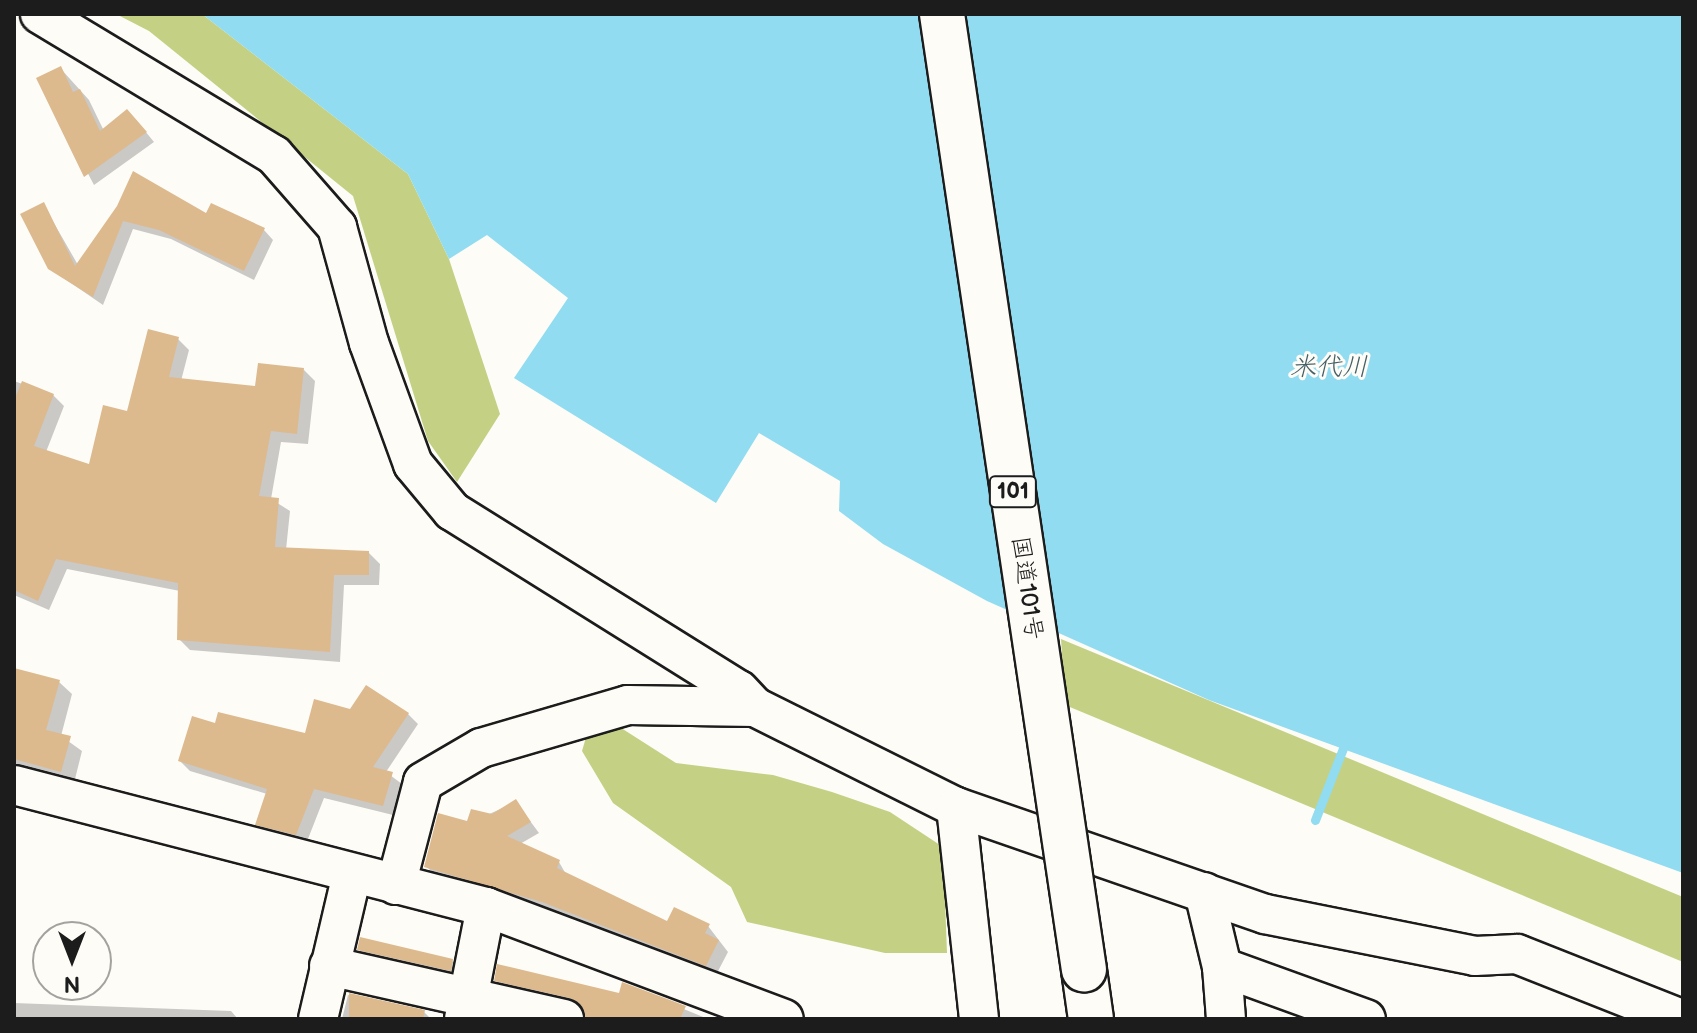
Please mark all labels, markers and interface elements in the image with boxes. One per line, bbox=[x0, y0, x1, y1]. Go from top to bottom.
water label: 米代川 bbox=[1290, 352, 1368, 384]
road number: 101 bbox=[987, 474, 1039, 510]
street label: 国道101号 bbox=[1005, 534, 1049, 642]
north arrow bbox=[32, 921, 112, 1001]
text: N bbox=[64, 970, 80, 997]

